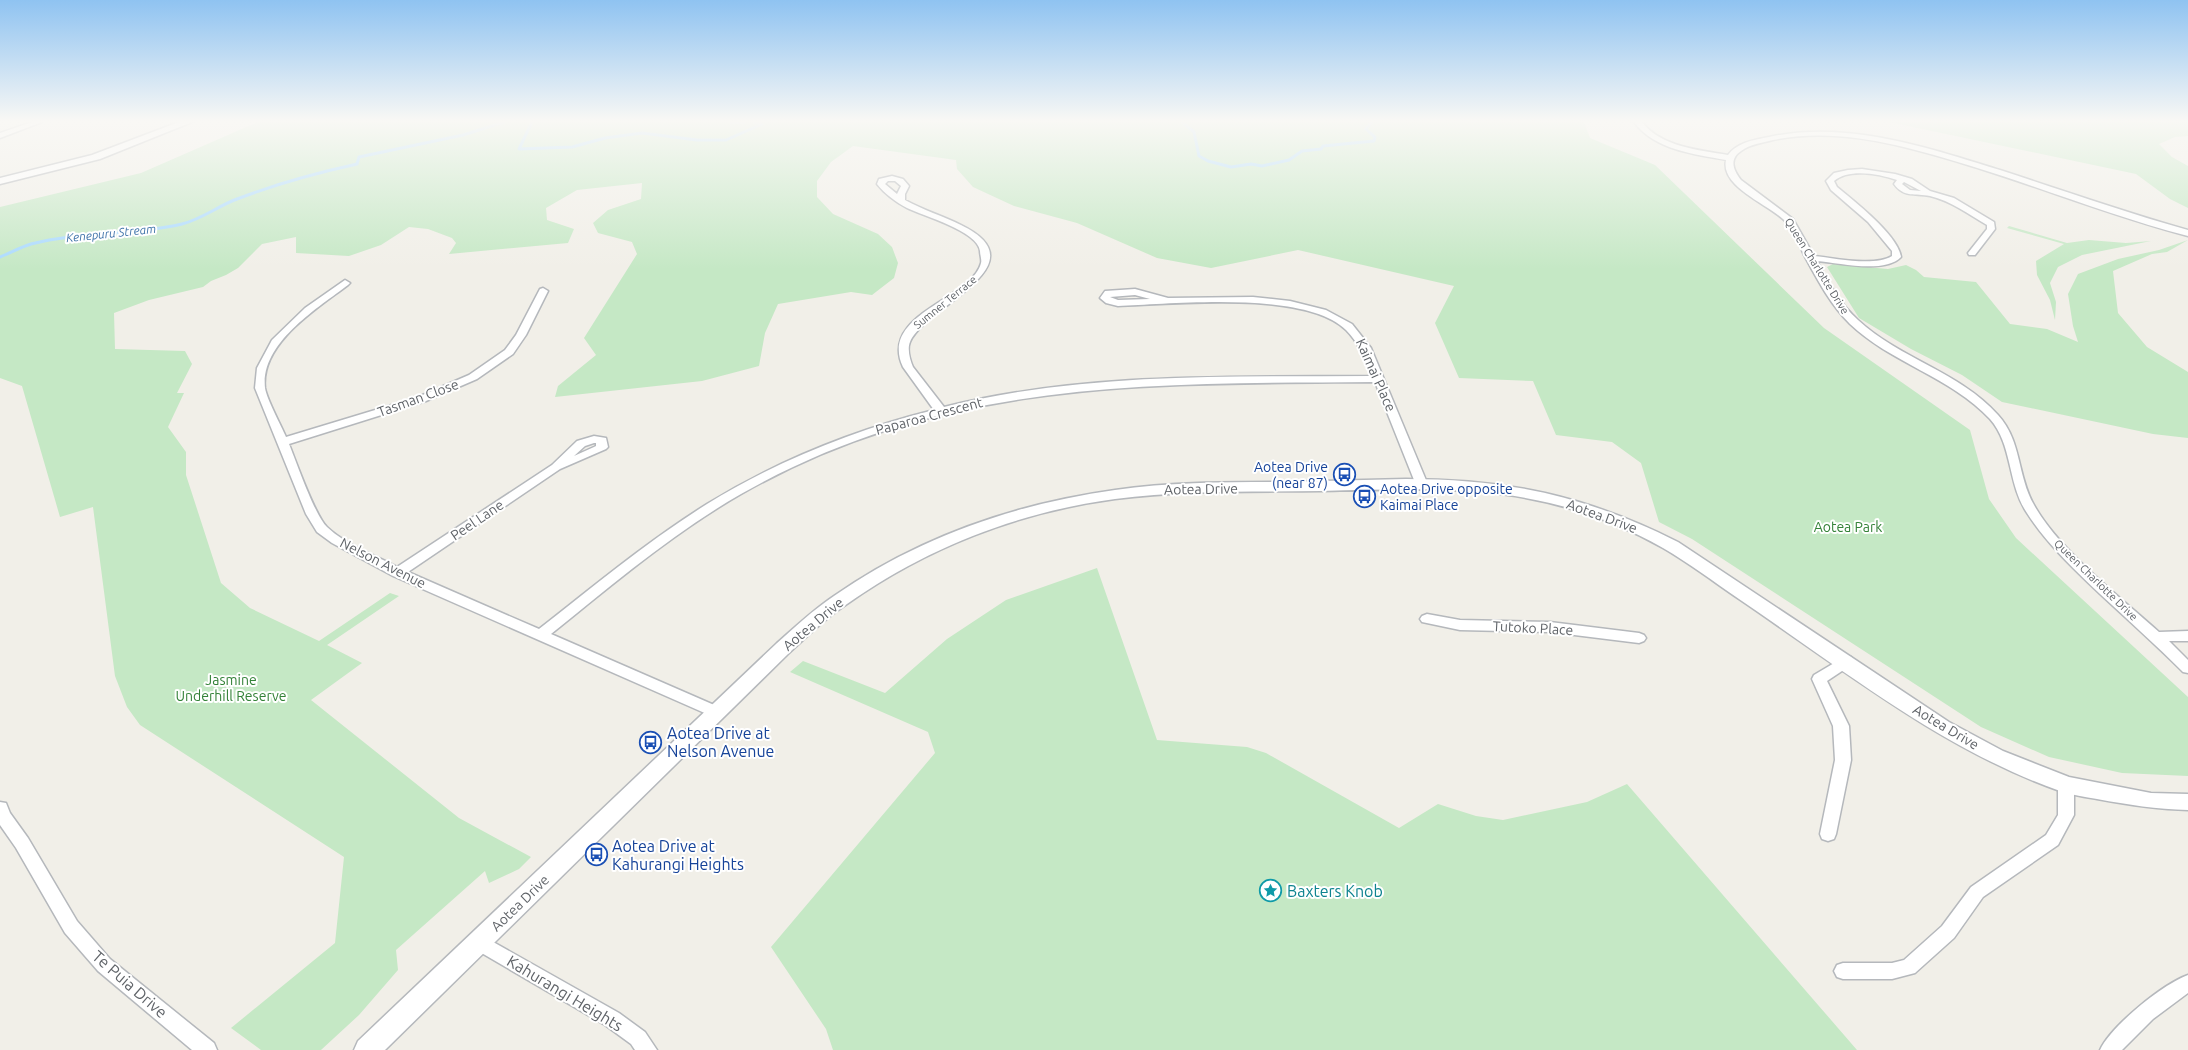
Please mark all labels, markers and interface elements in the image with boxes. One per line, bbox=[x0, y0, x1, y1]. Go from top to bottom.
street label: Queen Charlotte Drive bbox=[1782, 216, 1852, 316]
water label: Kenepuru Stream bbox=[65, 222, 157, 244]
street label: Sumner Terrace bbox=[911, 273, 979, 331]
street label: Kaimai Place bbox=[1353, 336, 1399, 414]
street label: Tasman Close bbox=[375, 376, 461, 420]
street label: Paparoa Crescent bbox=[874, 394, 985, 438]
place label: Aotea Drive (near 87) bbox=[1254, 459, 1328, 491]
bus stop icon: Aotea Drive (near 87) bbox=[1332, 463, 1356, 487]
street label: Aotea Drive bbox=[1164, 480, 1238, 498]
place label: Aotea Drive opposite Kaimai Place bbox=[1380, 481, 1513, 513]
bus stop icon: Aotea Drive opposite Kaimai Place bbox=[1352, 485, 1376, 509]
street label: Peel Lane bbox=[447, 496, 507, 544]
street label: Aotea Drive bbox=[1565, 496, 1639, 536]
park label: Aotea Park bbox=[1814, 519, 1882, 535]
street label: Nelson Avenue bbox=[337, 535, 429, 591]
street label: Queen Charlotte Drive bbox=[2052, 537, 2140, 623]
street label: Aotea Drive bbox=[780, 594, 846, 654]
street label: Tutoko Place bbox=[1492, 618, 1574, 638]
park label: Jasmine Underhill Reserve bbox=[175, 672, 287, 704]
street label: Aotea Drive bbox=[1910, 701, 1982, 753]
place label: Aotea Drive at Nelson Avenue bbox=[667, 724, 774, 760]
bus stop icon: Aotea Drive at Nelson Avenue bbox=[639, 730, 663, 754]
place label: Aotea Drive at Kahurangi Heights bbox=[612, 837, 744, 873]
bus stop icon: Aotea Drive at Kahurangi Heights bbox=[584, 843, 608, 867]
street label: Aotea Drive bbox=[488, 872, 552, 934]
place icon: Baxters Knob bbox=[1259, 879, 1283, 903]
place label: Baxters Knob bbox=[1287, 882, 1383, 900]
street label: Te Puia Drive bbox=[89, 947, 171, 1021]
street label: Kahurangi Heights bbox=[504, 951, 626, 1035]

